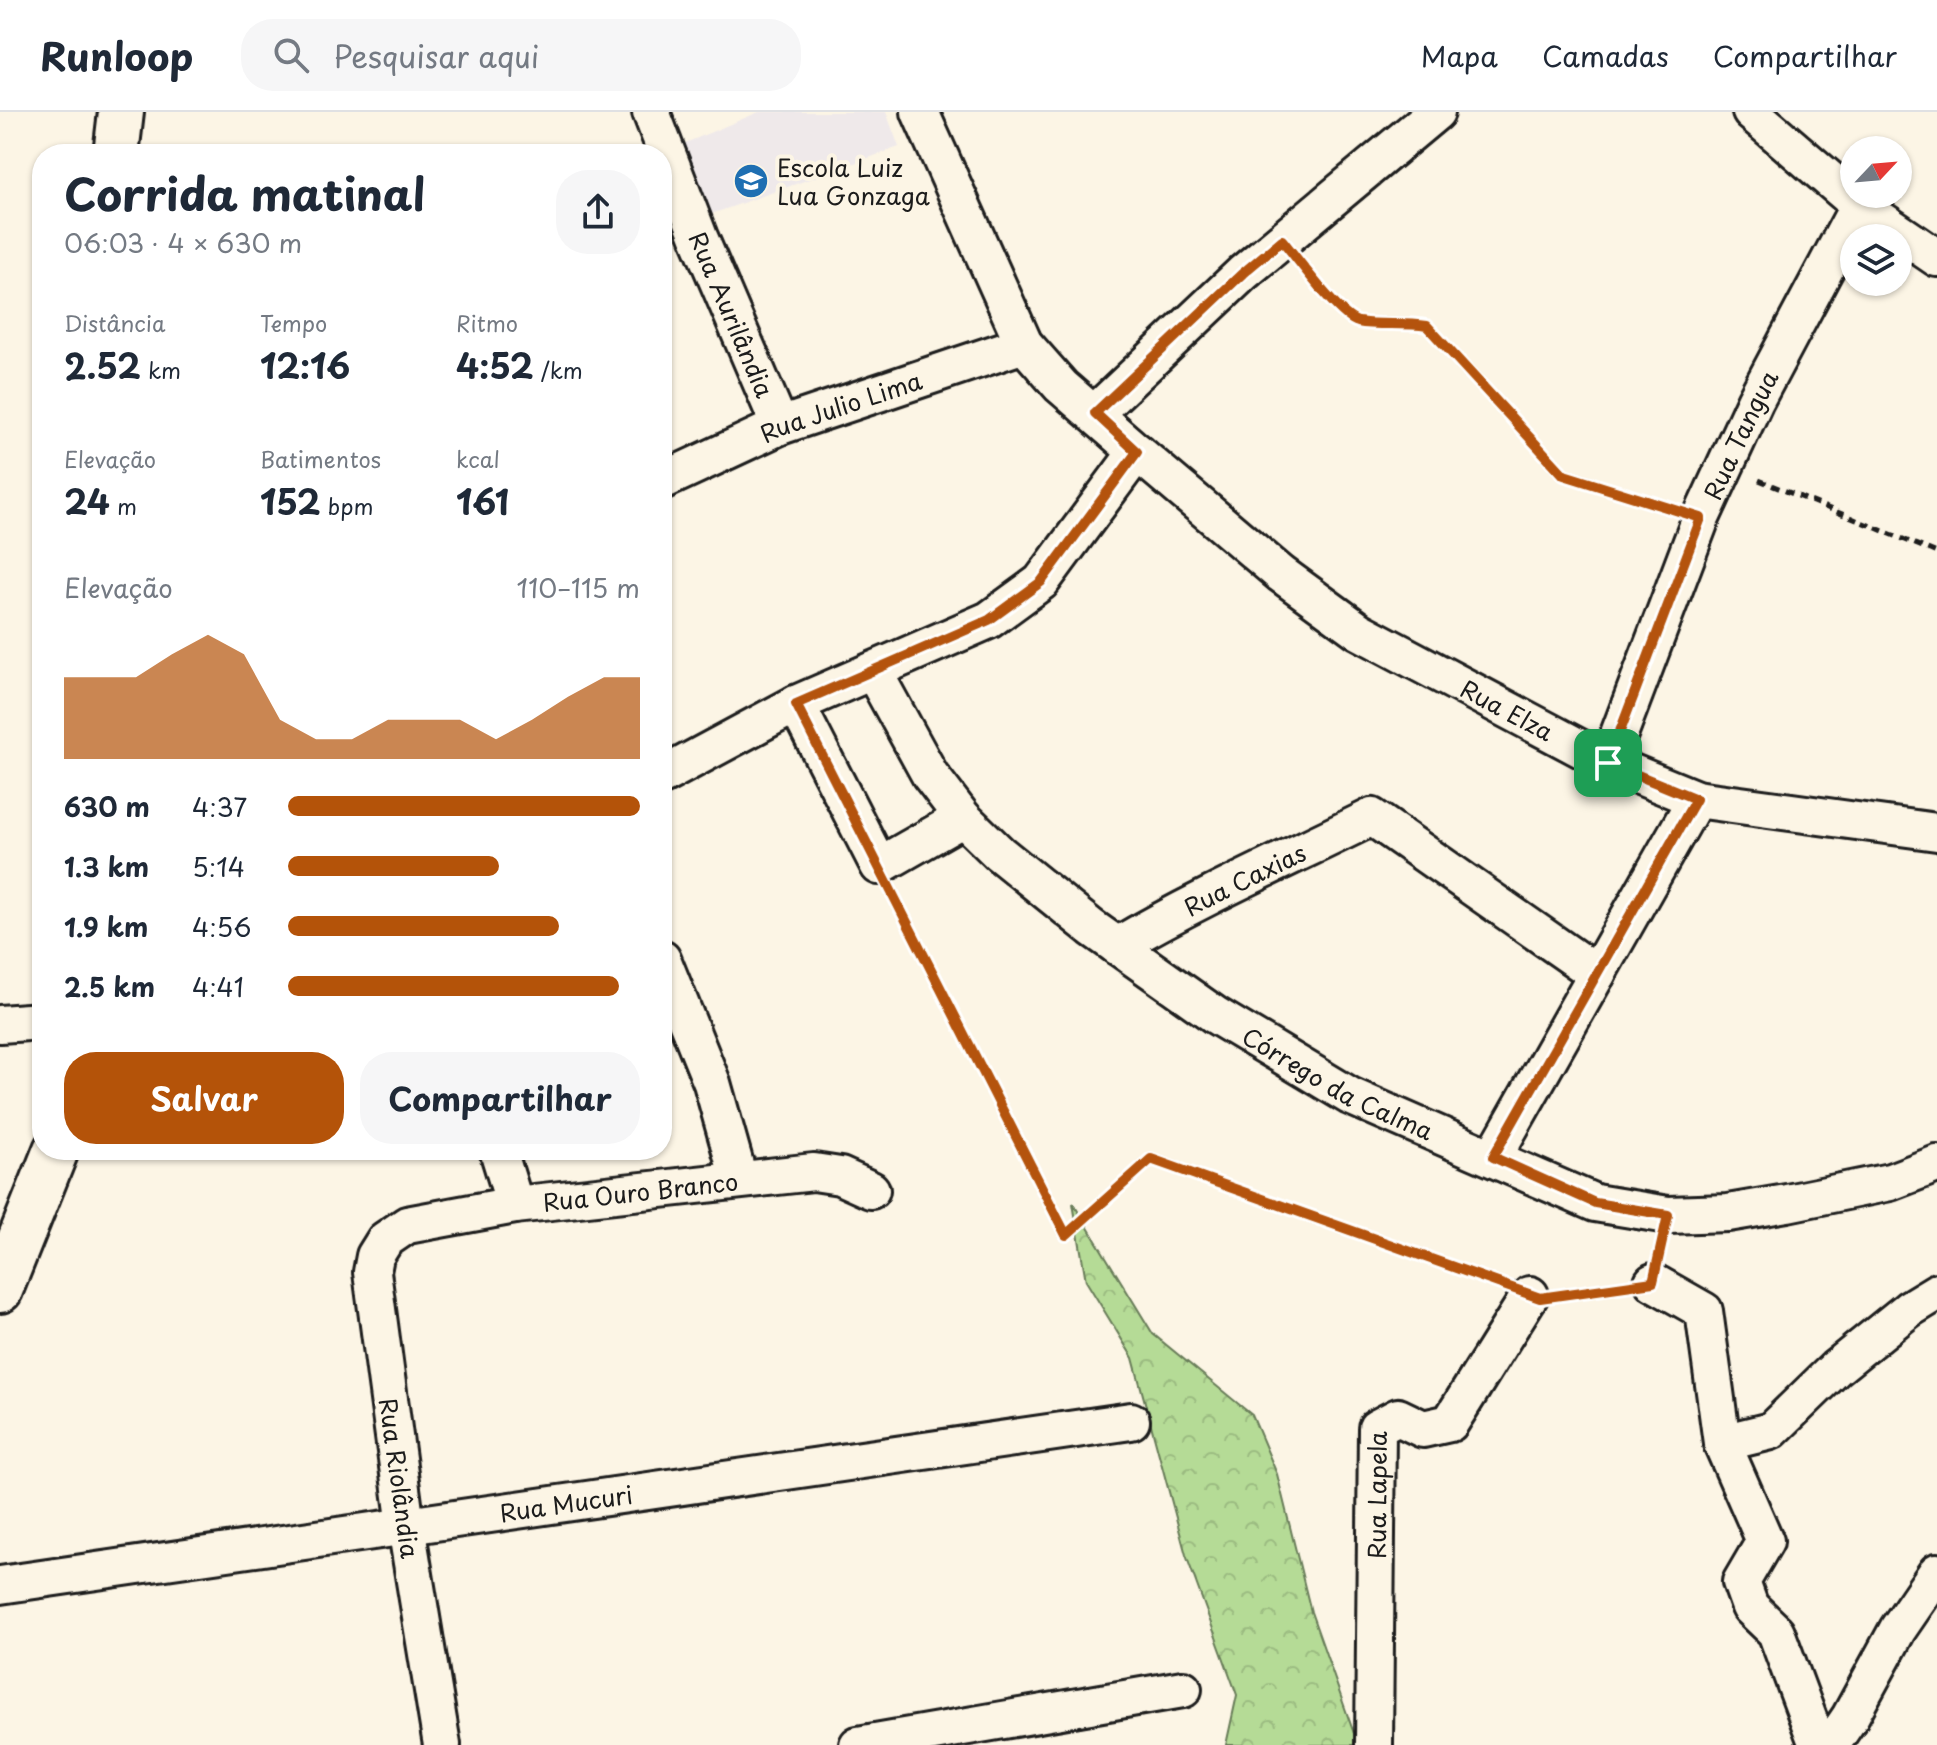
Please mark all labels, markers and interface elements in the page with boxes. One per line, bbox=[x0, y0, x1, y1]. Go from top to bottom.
search box bbox=[241, 19, 801, 91]
text: Runloop bbox=[40, 27, 193, 84]
icon: search bbox=[269, 33, 313, 77]
text: Pesquisar aqui bbox=[333, 33, 539, 78]
text: Mapa bbox=[1421, 34, 1498, 77]
text: Camadas bbox=[1542, 34, 1669, 77]
text: Compartilhar bbox=[1713, 34, 1897, 77]
north arrow bbox=[1840, 136, 1912, 208]
map controls bbox=[1840, 136, 1912, 296]
place label: Escola Luiz Lua Gonzaga bbox=[777, 149, 930, 213]
text: Corrida matinal bbox=[64, 160, 425, 226]
school or university icon: Escola Luiz Lua Gonzaga bbox=[732, 162, 770, 200]
button: share bbox=[556, 170, 640, 254]
text: 06:03 · 4 × 630 m bbox=[64, 223, 302, 262]
button: layers bbox=[1840, 224, 1912, 296]
street label: Rua Aurilândia bbox=[681, 226, 784, 403]
text: Distância bbox=[64, 306, 166, 339]
text: Tempo bbox=[260, 306, 327, 339]
text: Ritmo bbox=[456, 306, 518, 339]
text: 2.52 bbox=[64, 339, 141, 391]
text: 12:16 bbox=[260, 339, 350, 391]
text: 4:52 bbox=[456, 339, 534, 391]
text: km bbox=[141, 353, 181, 386]
text: /km bbox=[534, 353, 583, 386]
street label: Rua Julio Lima bbox=[754, 362, 926, 451]
street label: Rua Tangua bbox=[1694, 363, 1786, 505]
text: Elevação bbox=[64, 442, 156, 475]
text: Batimentos bbox=[260, 442, 381, 475]
text: kcal bbox=[456, 442, 500, 475]
text: 24 bbox=[64, 475, 110, 527]
text: 152 bbox=[260, 475, 321, 527]
text: 161 bbox=[456, 475, 509, 527]
text: m bbox=[110, 489, 137, 522]
text: bpm bbox=[321, 489, 373, 522]
text: Elevação bbox=[64, 568, 173, 607]
text: 110–115 m bbox=[517, 568, 640, 607]
street label: Rua Elza bbox=[1454, 670, 1560, 749]
pin bbox=[1574, 729, 1642, 797]
icon: arrive bbox=[1586, 741, 1630, 785]
text: 630 m bbox=[64, 787, 150, 826]
text: 4:37 bbox=[192, 787, 247, 826]
street label: Rua Caxias bbox=[1177, 834, 1312, 924]
text: 1.3 km bbox=[64, 847, 149, 886]
text: 5:14 bbox=[192, 847, 245, 886]
text: 1.9 km bbox=[64, 907, 148, 946]
text: 4:56 bbox=[192, 907, 251, 946]
text: 2.5 km bbox=[64, 967, 155, 1006]
text: 4:41 bbox=[192, 967, 244, 1006]
street label: Córrego da Calma bbox=[1236, 1018, 1439, 1148]
button: Salvar bbox=[64, 1052, 344, 1144]
button: Compartilhar bbox=[360, 1052, 640, 1144]
street label: Rua Ouro Branco bbox=[541, 1163, 740, 1220]
street label: Rua Riolândia bbox=[371, 1396, 429, 1560]
street label: Rua Lapela bbox=[1358, 1431, 1395, 1559]
street label: Rua Mucuri bbox=[497, 1476, 635, 1530]

